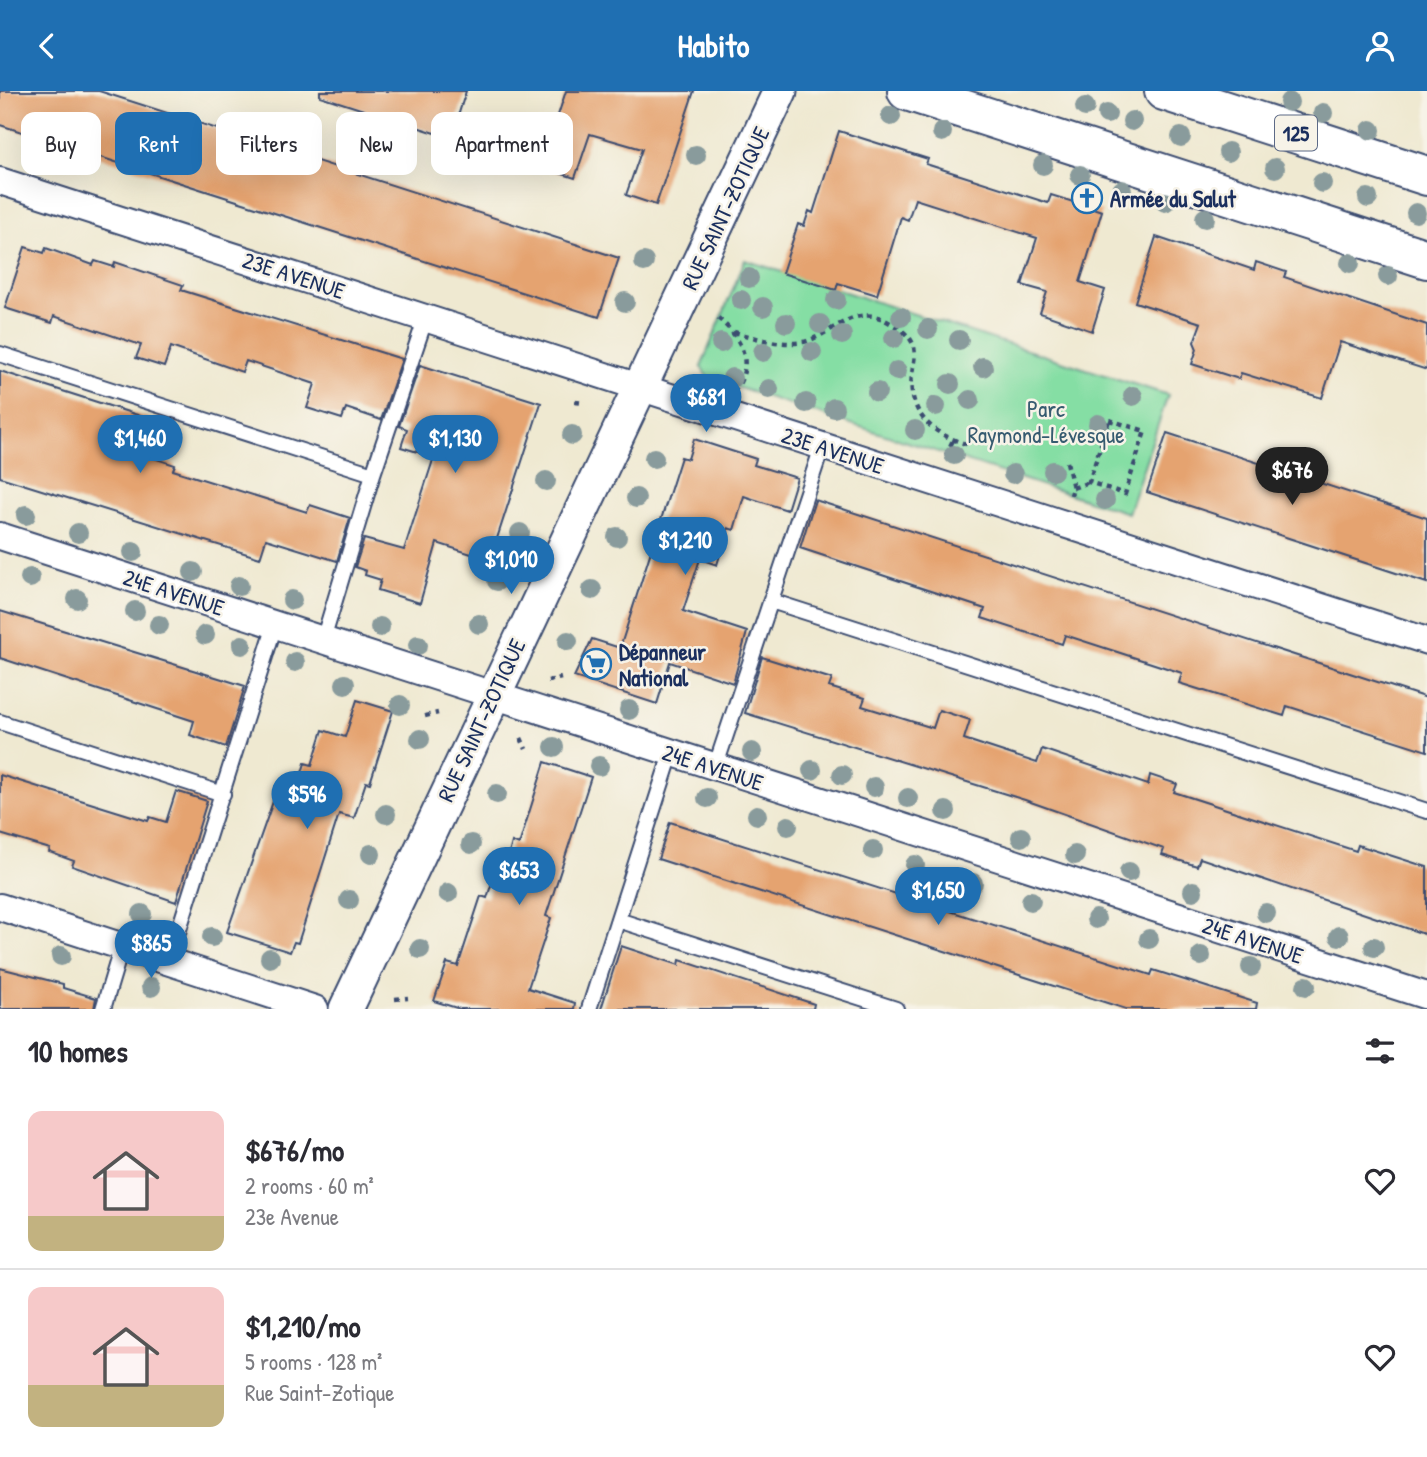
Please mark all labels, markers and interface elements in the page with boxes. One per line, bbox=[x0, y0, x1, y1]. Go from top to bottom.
text: Habito bbox=[678, 24, 749, 67]
icon: back bbox=[28, 27, 66, 65]
icon: person bbox=[1361, 27, 1399, 65]
chip: Buy bbox=[21, 112, 101, 175]
chip: Rent bbox=[115, 112, 202, 175]
chip: Filters bbox=[216, 112, 322, 175]
chip: New bbox=[336, 112, 417, 175]
chip: Apartment bbox=[431, 112, 573, 175]
road number: 125 bbox=[1275, 115, 1317, 151]
street label: RUE SAINT-ZOTIQUE bbox=[674, 121, 776, 295]
church icon: Armée du Salut bbox=[1070, 181, 1104, 215]
place label: Armée du Salut bbox=[1110, 183, 1237, 214]
street label: 23E AVENUE bbox=[239, 244, 349, 306]
pin: $681 bbox=[665, 375, 747, 434]
text: $681 bbox=[686, 381, 726, 412]
park label: Parc Raymond-Lévesque bbox=[968, 393, 1124, 450]
pin: $1,460 bbox=[83, 415, 197, 475]
pin: $1,130 bbox=[398, 415, 512, 475]
street label: 23E AVENUE bbox=[778, 419, 888, 481]
text: $1,460 bbox=[114, 422, 166, 453]
text: $1,130 bbox=[428, 422, 482, 453]
pin: $676 bbox=[1251, 447, 1333, 507]
text: $676 bbox=[1271, 454, 1313, 485]
pin: $1,210 bbox=[628, 517, 742, 577]
text: $1,210 bbox=[658, 524, 712, 555]
pin: $1,010 bbox=[454, 537, 568, 596]
text: $1,010 bbox=[484, 543, 538, 574]
street label: 24E AVENUE bbox=[120, 561, 228, 623]
street label: RUE SAINT-ZOTIQUE bbox=[430, 633, 532, 807]
place label: Dépanneur National bbox=[619, 636, 706, 693]
supermarket icon: Dépanneur National bbox=[579, 647, 613, 681]
street label: 24E AVENUE bbox=[659, 736, 767, 798]
pin: $596 bbox=[266, 771, 348, 831]
text: $596 bbox=[287, 778, 327, 809]
pin: $653 bbox=[478, 847, 560, 907]
text: $653 bbox=[499, 854, 539, 885]
pin: $1,650 bbox=[881, 867, 995, 927]
text: $1,650 bbox=[911, 874, 965, 905]
street label: 24E AVENUE bbox=[1199, 909, 1307, 971]
pin: $865 bbox=[110, 921, 192, 980]
text: $865 bbox=[131, 927, 171, 958]
text: 10 homes bbox=[28, 1031, 128, 1071]
icon: filters bbox=[1361, 1032, 1399, 1070]
text: $676/mo bbox=[245, 1130, 344, 1170]
icon: home bbox=[84, 1139, 168, 1223]
icon: heart bbox=[1361, 1162, 1399, 1200]
text: 2 rooms · 60 m² bbox=[245, 1170, 374, 1201]
text: 23e Avenue bbox=[245, 1201, 339, 1232]
text: $1,210/mo bbox=[245, 1306, 361, 1346]
icon: home bbox=[84, 1315, 168, 1399]
icon: heart bbox=[1361, 1338, 1399, 1376]
text: 5 rooms · 128 m² bbox=[245, 1346, 382, 1377]
text: Rue Saint-Zotique bbox=[245, 1377, 394, 1408]

